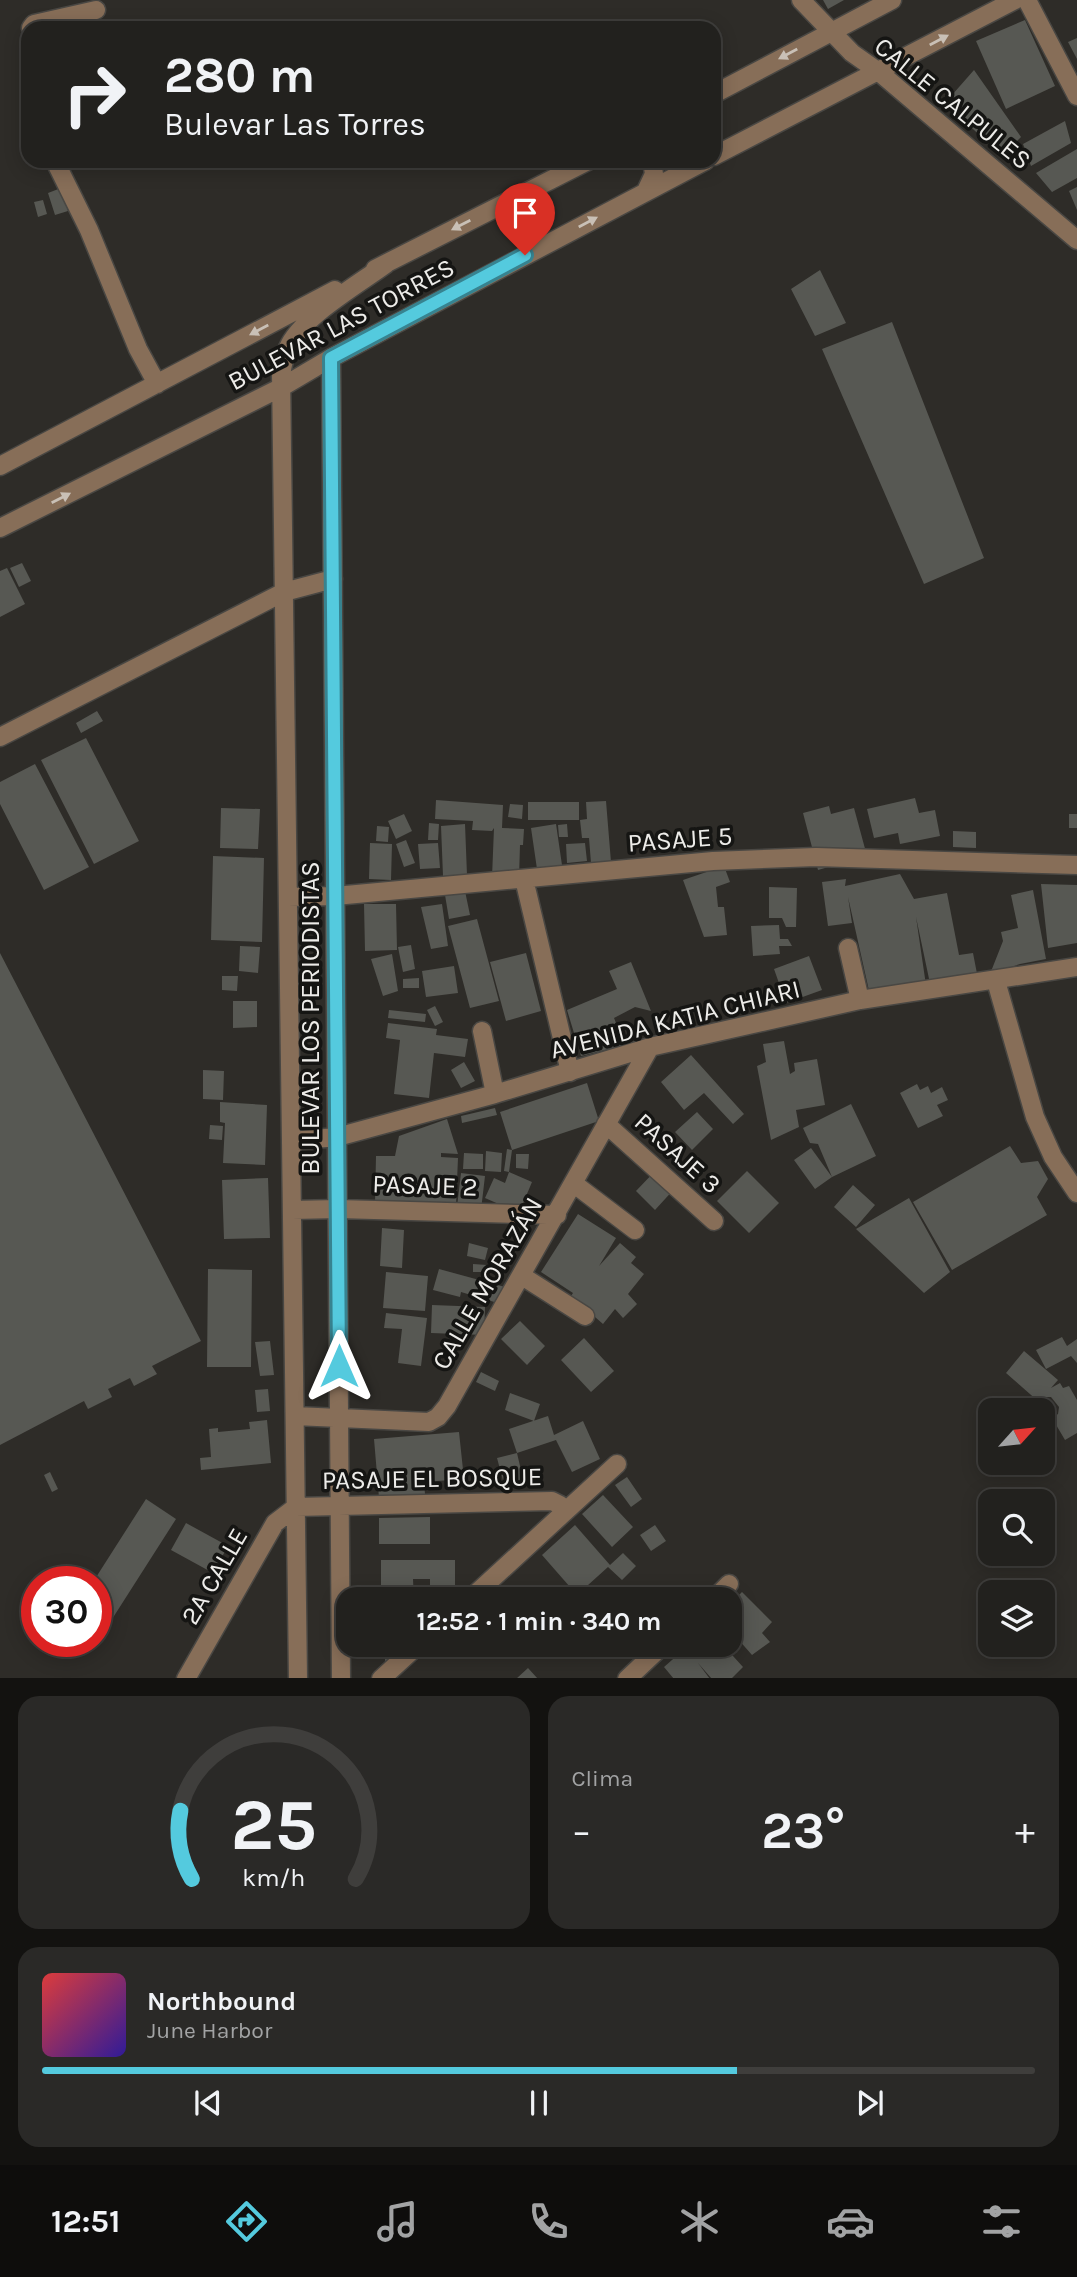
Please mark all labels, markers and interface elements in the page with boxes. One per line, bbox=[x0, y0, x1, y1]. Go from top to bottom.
street label: CALLE CALPULES bbox=[868, 31, 1037, 176]
one-way arrow bbox=[929, 34, 949, 46]
text: 280 m bbox=[164, 47, 315, 104]
one-way arrow bbox=[778, 48, 798, 60]
icon: right bbox=[49, 49, 140, 140]
text: Bulevar Las Torres bbox=[164, 106, 426, 143]
pin bbox=[495, 183, 555, 255]
icon: arrive bbox=[506, 194, 544, 232]
one-way arrow bbox=[578, 216, 598, 228]
one-way arrow bbox=[451, 220, 471, 231]
street label: BULEVAR LAS TORRES bbox=[223, 252, 460, 397]
one-way arrow bbox=[250, 324, 269, 336]
one-way arrow bbox=[51, 492, 71, 503]
street label: PASAJE 5 bbox=[627, 820, 733, 859]
street label: BULEVAR LOS PERIODISTAS bbox=[295, 861, 326, 1175]
street label: AVENIDA KATIA CHIARI bbox=[547, 973, 803, 1066]
street label: PASAJE 3 bbox=[628, 1107, 727, 1200]
street label: PASAJE 2 bbox=[372, 1168, 478, 1203]
street label: CALLE MORAZÁN bbox=[425, 1191, 549, 1375]
position arrow bbox=[302, 1329, 376, 1403]
north arrow bbox=[978, 1398, 1055, 1475]
map controls bbox=[978, 1398, 1055, 1657]
street label: PASAJE EL BOSQUE bbox=[322, 1461, 542, 1496]
button: search bbox=[978, 1489, 1055, 1566]
street label: 2A CALLE bbox=[175, 1523, 254, 1630]
speed limit sign: 30 bbox=[21, 1566, 112, 1657]
button: layers bbox=[978, 1580, 1055, 1657]
text: 12:52 · 1 min · 340 m bbox=[417, 1606, 661, 1637]
text: Clima bbox=[572, 1765, 633, 1792]
text: 25 bbox=[231, 1782, 317, 1867]
text: 23° bbox=[761, 1800, 845, 1861]
text: − bbox=[572, 1809, 591, 1854]
text: + bbox=[1015, 1809, 1035, 1854]
text: km/h bbox=[242, 1862, 305, 1891]
text: Northbound bbox=[147, 1986, 296, 2017]
text: June Harbor bbox=[147, 2017, 272, 2044]
icon: previous bbox=[189, 2084, 227, 2122]
icon: pause bbox=[520, 2084, 558, 2122]
icon: next bbox=[851, 2084, 889, 2122]
icon: directions bbox=[222, 2197, 271, 2246]
icon: music bbox=[373, 2197, 422, 2246]
icon: phone bbox=[524, 2197, 573, 2246]
icon: climate bbox=[675, 2197, 724, 2246]
icon: car bbox=[826, 2197, 875, 2246]
icon: filters bbox=[977, 2197, 1026, 2246]
text: 12:51 bbox=[51, 2203, 120, 2240]

